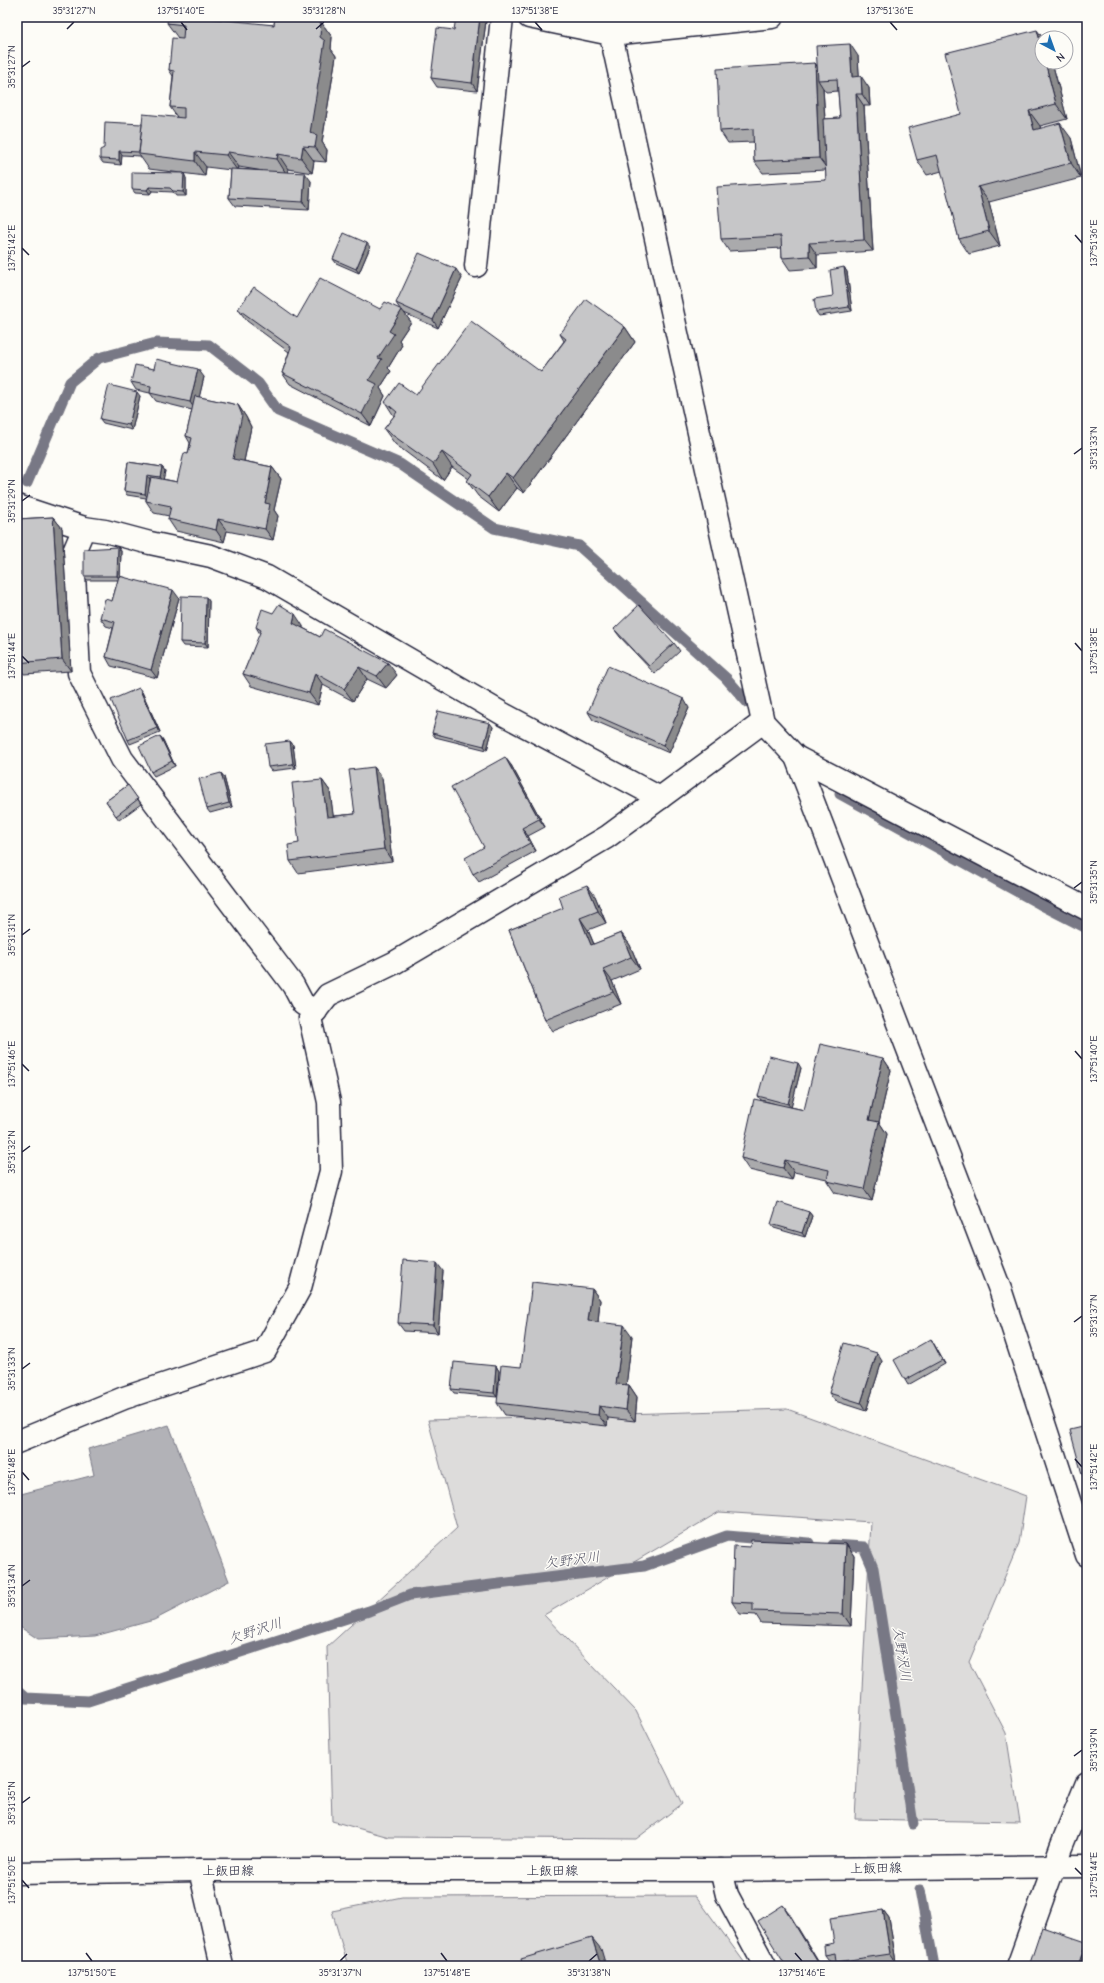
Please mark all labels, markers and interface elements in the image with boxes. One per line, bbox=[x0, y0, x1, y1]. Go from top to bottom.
text: 35°31'27"N bbox=[52, 5, 96, 17]
text: 137°51'40"E bbox=[157, 5, 205, 17]
text: 35°31'28"N bbox=[302, 5, 346, 17]
text: 137°51'38"E bbox=[512, 5, 558, 17]
text: 137°51'36"E bbox=[867, 5, 913, 17]
north arrow bbox=[1034, 30, 1074, 70]
text: 35°31'27"N bbox=[6, 45, 18, 89]
text: N bbox=[1053, 50, 1067, 64]
text: 137°51'36"E bbox=[1088, 220, 1100, 266]
text: 137°51'42"E bbox=[6, 225, 18, 271]
text: 35°31'33"N bbox=[1088, 426, 1100, 470]
text: 35°31'29"N bbox=[6, 479, 18, 523]
text: 137°51'38"E bbox=[1088, 628, 1100, 674]
text: 137°51'44"E bbox=[6, 633, 18, 679]
text: 35°31'35"N bbox=[1088, 860, 1100, 904]
text: 35°31'31"N bbox=[6, 914, 18, 956]
text: 137°51'40"E bbox=[1088, 1035, 1100, 1083]
text: 137°51'46"E bbox=[6, 1041, 18, 1087]
text: 35°31'32"N bbox=[6, 1130, 18, 1174]
text: 35°31'37"N bbox=[1088, 1294, 1100, 1338]
text: 35°31'33"N bbox=[6, 1347, 18, 1391]
text: 137°51'42"E bbox=[1088, 1444, 1100, 1490]
text: 137°51'48"E bbox=[6, 1449, 18, 1495]
water label: 欠野沢川 bbox=[543, 1548, 601, 1572]
text: 35°31'34"N bbox=[6, 1564, 18, 1608]
water label: 欠野沢川 bbox=[226, 1614, 284, 1648]
water label: 欠野沢川 bbox=[889, 1625, 915, 1683]
text: 35°31'39"N bbox=[1088, 1728, 1100, 1772]
text: 35°31'35"N bbox=[6, 1781, 18, 1825]
text: 137°51'44"E bbox=[1088, 1852, 1100, 1898]
text: 137°51'50"E bbox=[6, 1856, 18, 1904]
street label: 上飯田線 bbox=[850, 1860, 903, 1876]
street label: 上飯田線 bbox=[202, 1863, 255, 1878]
street label: 上飯田線 bbox=[526, 1863, 579, 1878]
text: 137°51'50"E bbox=[68, 1967, 116, 1979]
text: 35°31'37"N bbox=[318, 1967, 362, 1979]
text: 137°51'48"E bbox=[424, 1967, 470, 1979]
text: 35°31'38"N bbox=[567, 1967, 611, 1979]
text: 137°51'46"E bbox=[779, 1967, 825, 1979]

